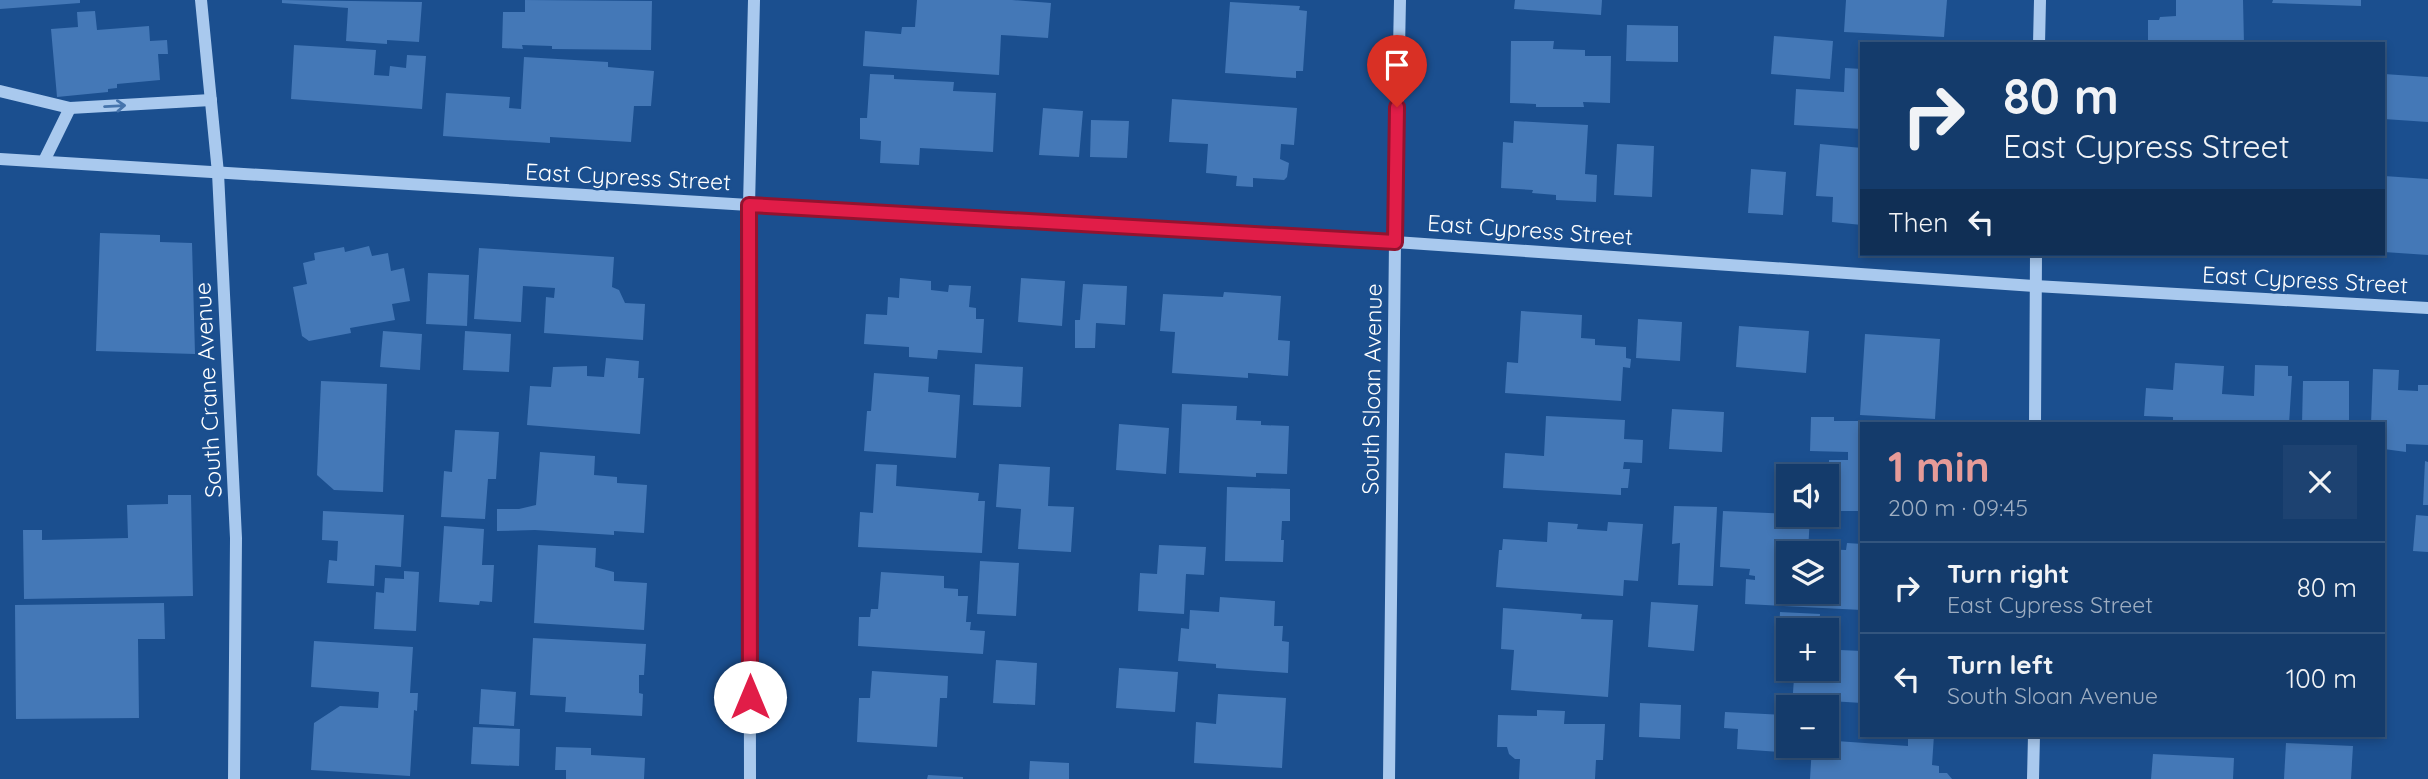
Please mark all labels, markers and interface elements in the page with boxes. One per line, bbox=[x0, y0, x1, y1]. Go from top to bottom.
pin bbox=[1367, 35, 1427, 107]
icon: arrive bbox=[1378, 46, 1416, 84]
text: 80 m bbox=[2003, 65, 2119, 126]
icon: right bbox=[1888, 70, 1979, 161]
one-way arrow bbox=[103, 99, 126, 112]
text: East Cypress Street bbox=[2003, 126, 2290, 166]
street label: East Cypress Street bbox=[524, 157, 732, 196]
icon: left bbox=[1962, 203, 2000, 241]
text: Then bbox=[1888, 206, 1948, 239]
street label: East Cypress Street bbox=[1426, 208, 1634, 251]
street label: East Cypress Street bbox=[2201, 260, 2409, 299]
street label: South Crane Avenue bbox=[187, 282, 228, 499]
street label: South Sloan Avenue bbox=[1355, 283, 1388, 495]
text: 1 min bbox=[1888, 440, 1990, 493]
button: close bbox=[2283, 445, 2357, 519]
map controls bbox=[1776, 464, 1839, 758]
button: sound bbox=[1776, 464, 1839, 527]
text: 200 m · 09:45 bbox=[1888, 493, 2028, 522]
button: layers bbox=[1776, 541, 1839, 604]
text: Turn right bbox=[1947, 557, 2069, 590]
icon: right bbox=[1888, 569, 1926, 607]
text: 80 m bbox=[2297, 571, 2357, 604]
text: East Cypress Street bbox=[1947, 590, 2153, 619]
button: + bbox=[1776, 618, 1839, 681]
text: Turn left bbox=[1947, 648, 2054, 681]
position arrow bbox=[713, 660, 787, 734]
icon: left bbox=[1888, 660, 1926, 698]
text: 100 m bbox=[2286, 662, 2357, 695]
text: South Sloan Avenue bbox=[1947, 681, 2158, 710]
button: − bbox=[1776, 695, 1839, 758]

